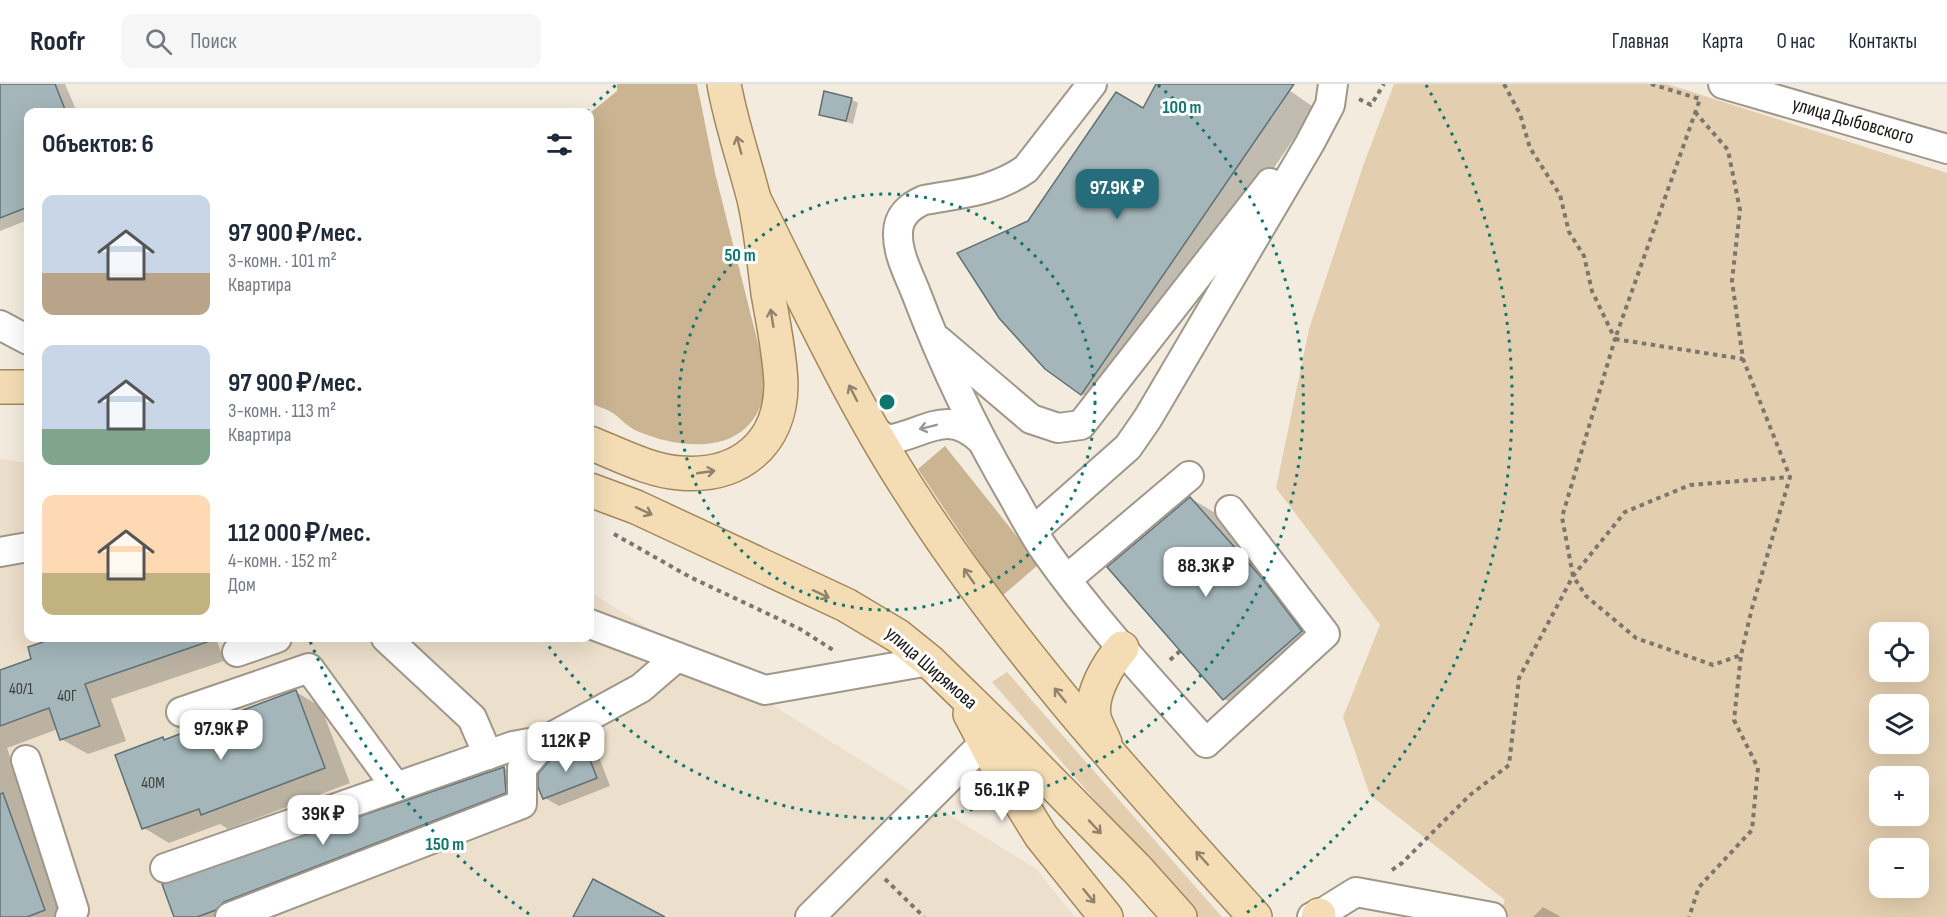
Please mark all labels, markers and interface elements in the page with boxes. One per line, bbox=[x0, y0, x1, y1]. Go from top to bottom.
search box bbox=[121, 14, 541, 68]
text: Roofr bbox=[30, 25, 85, 58]
icon: search bbox=[142, 25, 175, 58]
text: Поиск bbox=[190, 28, 237, 55]
text: Главная bbox=[1612, 29, 1669, 54]
text: Карта bbox=[1702, 29, 1743, 54]
text: О нас bbox=[1776, 29, 1815, 54]
text: Контакты bbox=[1848, 29, 1917, 54]
street label: улица Дыбовского bbox=[1789, 92, 1917, 150]
text: 100 m bbox=[1163, 97, 1202, 118]
icon: filters bbox=[543, 128, 576, 161]
text: Объектов: 6 bbox=[42, 129, 154, 160]
one-way arrow bbox=[733, 136, 744, 155]
pin: 97.9K ₽ bbox=[1062, 169, 1172, 220]
text: 97.9K ₽ bbox=[1090, 176, 1144, 200]
text: 97 900 ₽/мес. bbox=[228, 218, 362, 249]
icon: home bbox=[90, 219, 162, 291]
text: 50 m bbox=[724, 245, 756, 266]
text: 3-комн. · 101 m² bbox=[228, 249, 337, 273]
text: Квартира bbox=[228, 273, 292, 297]
one-way arrow bbox=[767, 309, 778, 329]
text: 97 900 ₽/мес. bbox=[228, 368, 362, 399]
icon: home bbox=[90, 369, 162, 441]
one-way arrow bbox=[847, 384, 859, 402]
centre of rings bbox=[877, 392, 897, 412]
text: 3-комн. · 113 m² bbox=[228, 399, 336, 423]
one-way arrow bbox=[919, 422, 938, 433]
text: Квартира bbox=[228, 423, 292, 447]
one-way arrow bbox=[695, 466, 715, 477]
one-way arrow bbox=[634, 506, 653, 517]
text: 112 000 ₽/мес. bbox=[228, 518, 371, 549]
icon: home bbox=[90, 519, 162, 591]
pin: 88.3K ₽ bbox=[1151, 547, 1261, 598]
text: 4-комн. · 152 m² bbox=[228, 549, 337, 573]
text: 88.3K ₽ bbox=[1178, 554, 1234, 578]
one-way arrow bbox=[963, 568, 975, 584]
text: Дом bbox=[228, 573, 256, 597]
one-way arrow bbox=[811, 588, 829, 600]
street label: улица Ширямова bbox=[880, 621, 982, 715]
map controls bbox=[1869, 622, 1929, 898]
button: locate bbox=[1869, 622, 1929, 682]
house number: 40/1 bbox=[9, 680, 33, 699]
house number: 40Г bbox=[57, 687, 77, 706]
one-way arrow bbox=[1054, 687, 1067, 703]
button: layers bbox=[1869, 694, 1929, 754]
pin: 97.9K ₽ bbox=[166, 710, 276, 761]
text: 97.9K ₽ bbox=[194, 717, 248, 741]
pin: 112K ₽ bbox=[517, 722, 615, 773]
text: 112K ₽ bbox=[541, 729, 591, 753]
button: + bbox=[1869, 766, 1929, 826]
pin: 56.1K ₽ bbox=[947, 771, 1057, 822]
house number: 40М bbox=[141, 774, 165, 793]
text: 56.1K ₽ bbox=[974, 778, 1030, 802]
pin: 39K ₽ bbox=[281, 795, 365, 846]
text: 39K ₽ bbox=[301, 802, 345, 826]
one-way arrow bbox=[1088, 819, 1102, 834]
text: 150 m bbox=[426, 834, 464, 855]
button: − bbox=[1869, 838, 1929, 898]
one-way arrow bbox=[1195, 851, 1209, 866]
one-way arrow bbox=[1083, 888, 1096, 904]

